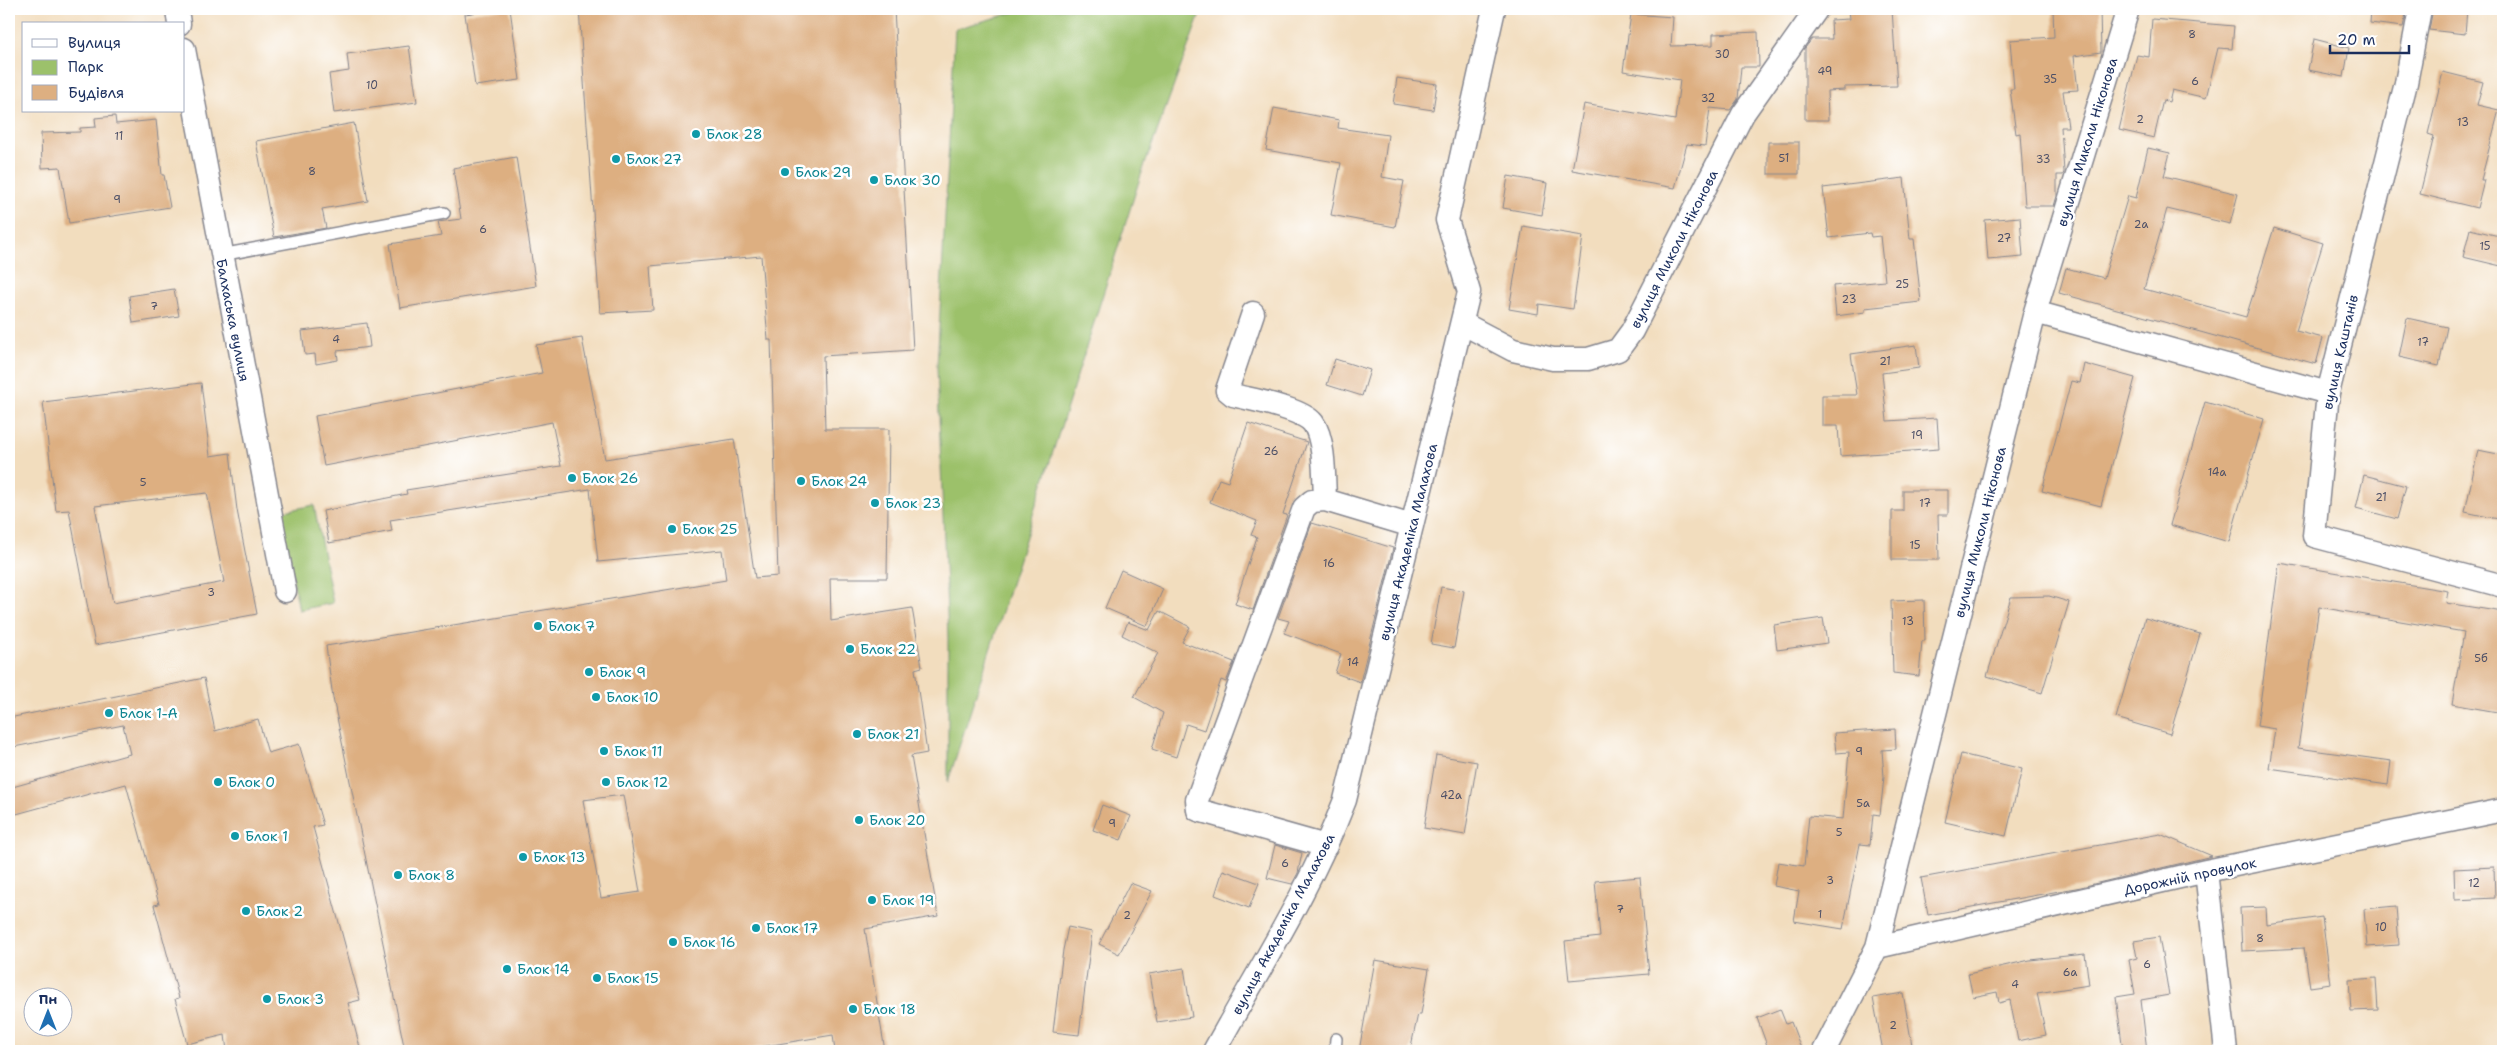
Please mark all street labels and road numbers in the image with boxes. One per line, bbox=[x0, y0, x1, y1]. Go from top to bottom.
street label: вулиця Миколи Ніконова bbox=[2053, 55, 2121, 229]
street label: вулиця Миколи Ніконова bbox=[1626, 166, 1722, 331]
street label: Балхаська вулиця bbox=[212, 257, 254, 383]
street label: вулиця Каштанів bbox=[2318, 293, 2362, 411]
street label: вулиця Академіка Малахова bbox=[1375, 441, 1441, 643]
street label: вулиця Миколи Ніконова bbox=[1950, 444, 2010, 619]
street label: вулиця Академіка Малахова bbox=[1227, 830, 1339, 1018]
street label: Дорожній провулок bbox=[2122, 853, 2258, 899]

